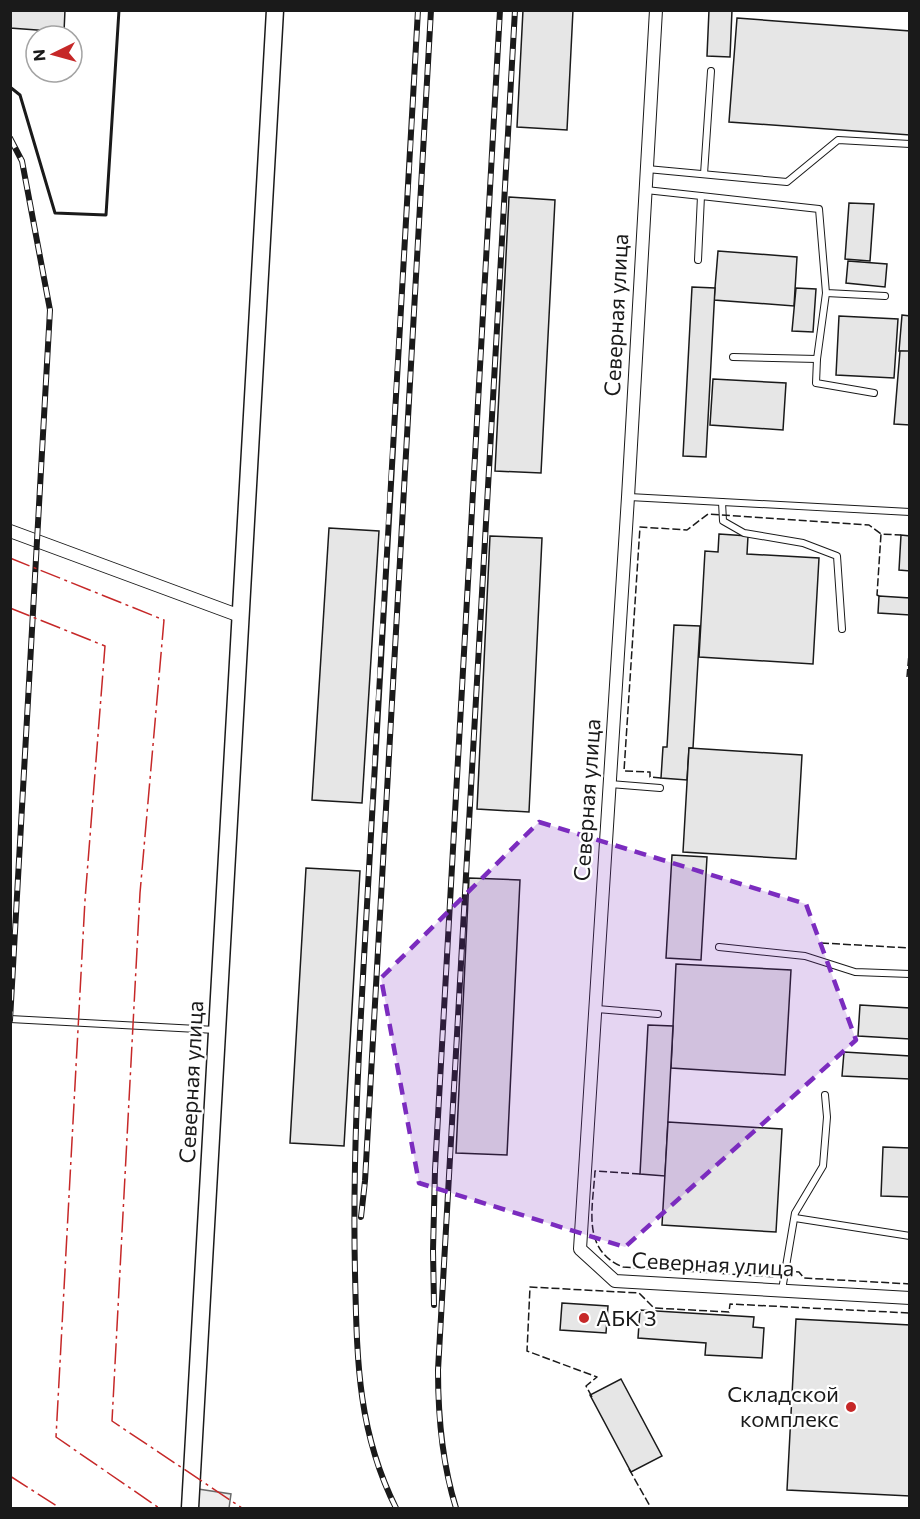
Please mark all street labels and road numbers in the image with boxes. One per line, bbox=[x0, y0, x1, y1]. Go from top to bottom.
street label: Северная улица bbox=[598, 233, 633, 397]
street label: Северная улица bbox=[567, 718, 606, 882]
street label: Северная улица bbox=[173, 1000, 208, 1164]
street label: Северная улица bbox=[631, 1246, 795, 1281]

